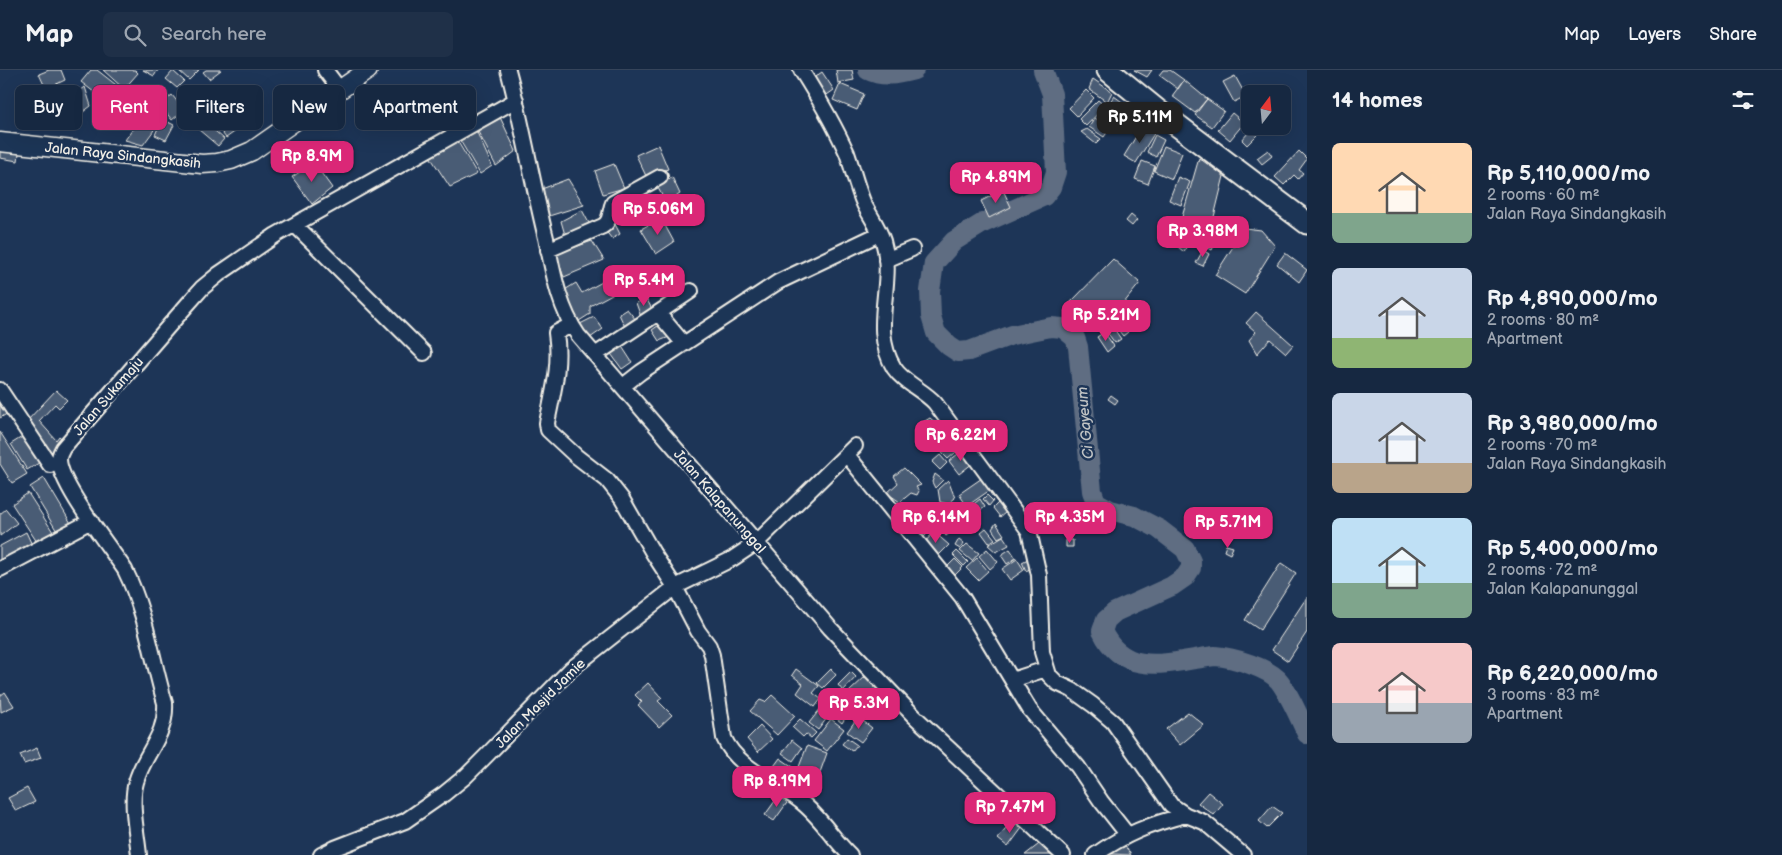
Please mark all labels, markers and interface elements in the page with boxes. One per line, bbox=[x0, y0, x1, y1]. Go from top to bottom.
search box bbox=[103, 12, 453, 57]
text: Map bbox=[25, 20, 73, 49]
icon: search bbox=[121, 21, 149, 49]
text: Search here bbox=[161, 23, 267, 46]
text: Map bbox=[1564, 24, 1600, 45]
text: Layers bbox=[1628, 24, 1681, 45]
text: Share bbox=[1709, 24, 1757, 45]
chip: Buy bbox=[15, 85, 82, 130]
chip: Rent bbox=[92, 85, 167, 130]
chip: Filters bbox=[177, 85, 263, 130]
chip: New bbox=[273, 85, 345, 130]
chip: Apartment bbox=[355, 85, 476, 130]
north arrow bbox=[1241, 85, 1291, 135]
map controls bbox=[1241, 85, 1291, 135]
icon: filters bbox=[1729, 86, 1757, 114]
text: 14 homes bbox=[1332, 88, 1423, 113]
pin: Rp 5.11M bbox=[1088, 102, 1192, 144]
text: Rp 5.11M bbox=[1108, 108, 1172, 127]
street label: Jalan Raya Sindangkasih bbox=[44, 139, 202, 172]
pin: Rp 8.9M bbox=[266, 140, 358, 183]
text: Rp 8.9M bbox=[282, 147, 342, 166]
text: Rp 5,110,000/mo bbox=[1487, 161, 1650, 186]
pin: Rp 4.89M bbox=[944, 162, 1048, 204]
icon: home bbox=[1372, 163, 1432, 223]
text: Rp 4.89M bbox=[961, 168, 1031, 187]
text: 2 rooms · 60 m² bbox=[1487, 186, 1600, 205]
pin: Rp 5.06M bbox=[606, 194, 710, 236]
text: Rp 5.06M bbox=[623, 200, 693, 219]
text: Jalan Raya Sindangkasih bbox=[1487, 205, 1666, 224]
pin: Rp 3.98M bbox=[1151, 216, 1255, 258]
text: Rp 3.98M bbox=[1168, 222, 1238, 241]
pin: Rp 5.4M bbox=[598, 264, 690, 307]
text: Rp 5.4M bbox=[614, 271, 674, 290]
text: Rp 4,890,000/mo bbox=[1487, 286, 1658, 311]
icon: home bbox=[1372, 288, 1432, 348]
pin: Rp 5.21M bbox=[1054, 300, 1158, 342]
text: Rp 5.21M bbox=[1073, 306, 1140, 325]
text: 2 rooms · 80 m² bbox=[1487, 311, 1599, 330]
text: Apartment bbox=[1487, 330, 1563, 349]
street label: Jalan Sukamaju bbox=[70, 353, 147, 439]
water label: Ci Gayeum bbox=[1073, 386, 1098, 460]
text: Rp 3,980,000/mo bbox=[1487, 411, 1658, 436]
icon: home bbox=[1372, 413, 1432, 473]
pin: Rp 6.22M bbox=[909, 420, 1013, 462]
text: Rp 6.22M bbox=[926, 426, 996, 445]
text: 2 rooms · 70 m² bbox=[1487, 436, 1597, 455]
street label: Jalan Kalapanunggal bbox=[670, 446, 769, 557]
text: Jalan Raya Sindangkasih bbox=[1487, 455, 1666, 474]
pin: Rp 6.14M bbox=[884, 502, 988, 544]
pin: Rp 4.35M bbox=[1018, 502, 1122, 544]
pin: Rp 5.71M bbox=[1176, 506, 1280, 549]
text: Rp 6.14M bbox=[902, 508, 970, 527]
text: Rp 4.35M bbox=[1035, 508, 1105, 527]
text: Rp 5.71M bbox=[1195, 513, 1261, 532]
text: Rp 5,400,000/mo bbox=[1487, 536, 1658, 561]
icon: home bbox=[1372, 538, 1432, 598]
text: 2 rooms · 72 m² bbox=[1487, 561, 1597, 580]
text: Jalan Kalapanunggal bbox=[1487, 580, 1638, 599]
street label: Jalan Masjid Jamie bbox=[492, 655, 589, 752]
text: Rp 6,220,000/mo bbox=[1487, 661, 1658, 686]
icon: home bbox=[1372, 663, 1432, 723]
text: 3 rooms · 83 m² bbox=[1487, 686, 1600, 705]
pin: Rp 5.3M bbox=[813, 688, 905, 730]
text: Rp 5.3M bbox=[829, 694, 889, 713]
text: Apartment bbox=[1487, 705, 1563, 724]
pin: Rp 8.19M bbox=[725, 766, 829, 808]
text: Rp 8.19M bbox=[743, 772, 811, 791]
pin: Rp 7.47M bbox=[958, 792, 1062, 834]
text: Rp 7.47M bbox=[976, 798, 1044, 817]

